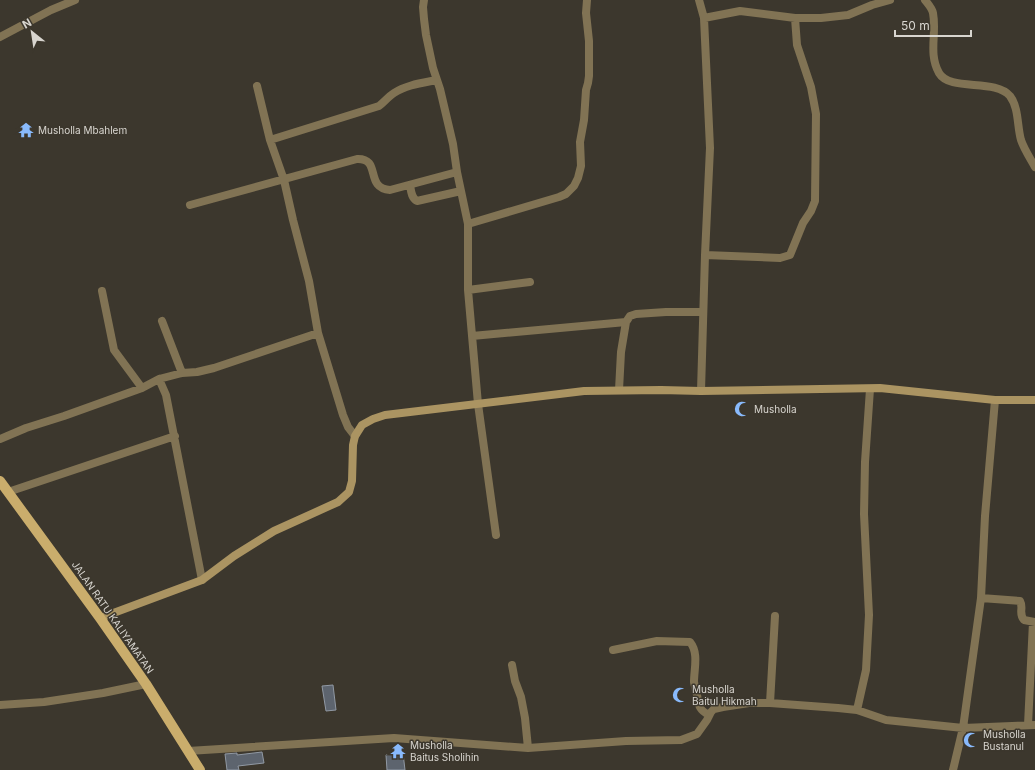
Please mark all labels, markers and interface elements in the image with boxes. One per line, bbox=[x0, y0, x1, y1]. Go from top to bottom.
north arrow bbox=[12, 12, 52, 52]
scale bar bbox=[895, 12, 971, 38]
text: N bbox=[20, 15, 34, 31]
text: 50 m bbox=[901, 18, 930, 33]
temple icon: Musholla Mbahlem bbox=[17, 121, 35, 139]
place label: Musholla Mbahlem bbox=[38, 124, 127, 136]
mosque icon: Musholla bbox=[733, 400, 751, 418]
place label: Musholla bbox=[754, 403, 797, 415]
street label: JALAN RATU KALIYAMATAN bbox=[69, 558, 157, 676]
place label: Musholla Baitul Hikmah bbox=[692, 683, 757, 707]
mosque icon: Musholla Baitul Hikmah bbox=[671, 686, 689, 704]
place label: Musholla Bustanul bbox=[983, 728, 1026, 752]
mosque icon: Musholla Bustanul bbox=[962, 731, 980, 749]
place label: Musholla Baitus Sholihin bbox=[410, 739, 479, 763]
temple icon: Musholla Baitus Sholihin bbox=[389, 742, 407, 760]

